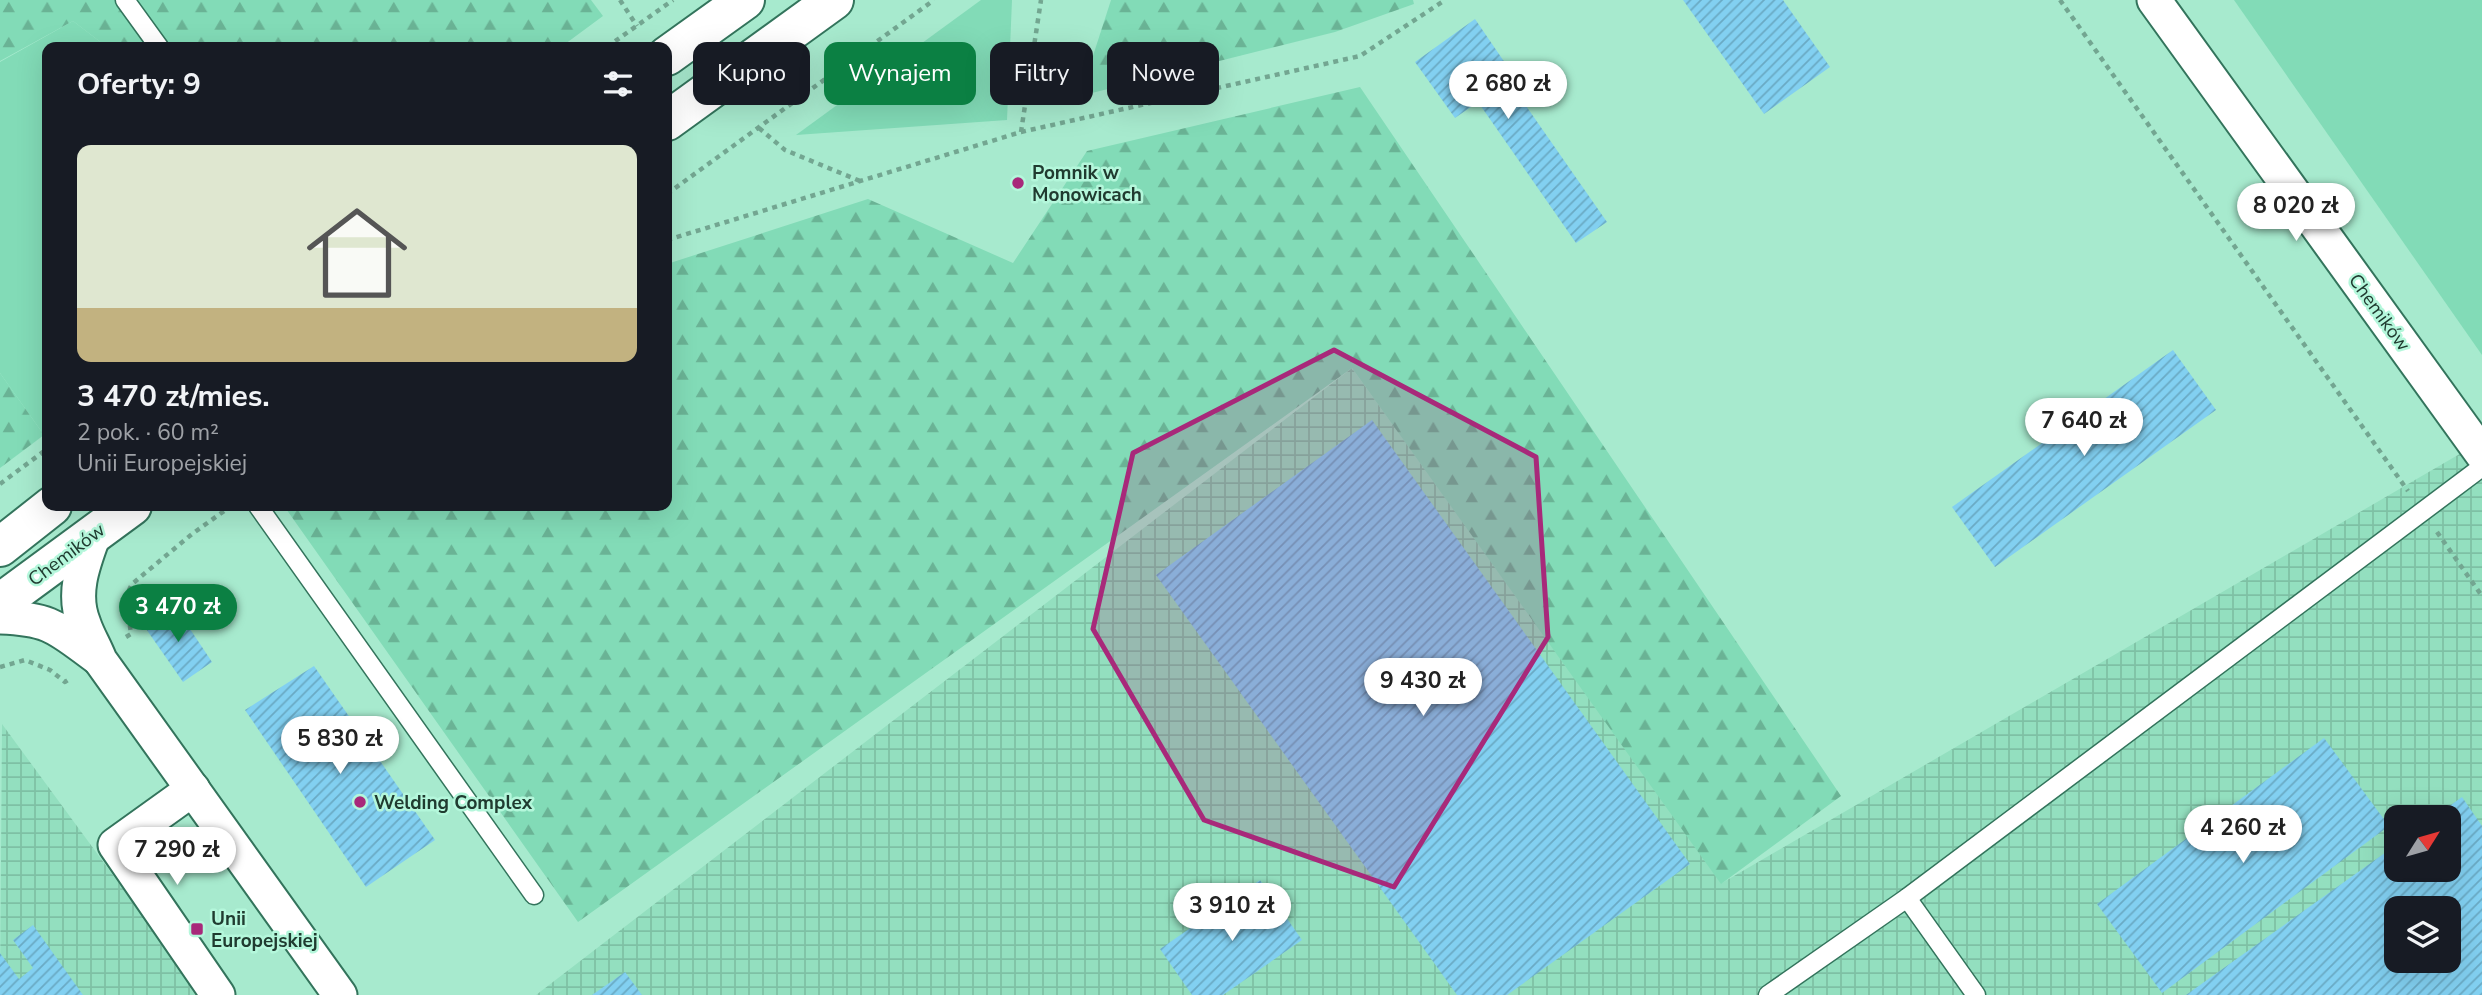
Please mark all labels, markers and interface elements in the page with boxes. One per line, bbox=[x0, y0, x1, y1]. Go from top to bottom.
chip: Kupno bbox=[693, 42, 810, 105]
chip: Wynajem bbox=[824, 42, 976, 105]
chip: Filtry bbox=[990, 42, 1093, 105]
chip: Nowe bbox=[1107, 42, 1219, 105]
pin: 2 680 zł bbox=[1436, 61, 1580, 121]
text: Oferty: 9 bbox=[77, 64, 201, 105]
icon: filters bbox=[599, 65, 637, 103]
text: 2 680 zł bbox=[1465, 68, 1551, 99]
place label: Pomnik w Monowicach bbox=[1032, 160, 1142, 208]
marker: Pomnik w Monowicach bbox=[1010, 175, 1026, 191]
pin: 8 020 zł bbox=[2224, 184, 2368, 243]
icon: home bbox=[294, 190, 420, 316]
text: 8 020 zł bbox=[2253, 190, 2339, 221]
street label: Chemików bbox=[2342, 269, 2416, 357]
text: 3 470 zł/mies. bbox=[77, 376, 270, 417]
pin: 7 640 zł bbox=[2012, 398, 2156, 458]
text: 7 640 zł bbox=[2041, 405, 2127, 436]
text: 2 pok. · 60 m² bbox=[77, 417, 219, 448]
text: Unii Europejskiej bbox=[77, 448, 247, 479]
street label: Chemików bbox=[23, 517, 110, 592]
pin: 3 470 zł bbox=[106, 584, 250, 644]
text: 3 470 zł bbox=[135, 591, 221, 622]
pin: 9 430 zł bbox=[1351, 658, 1495, 718]
text: 9 430 zł bbox=[1380, 665, 1466, 696]
pin: 5 830 zł bbox=[268, 716, 412, 776]
text: 5 830 zł bbox=[297, 723, 383, 754]
place label: Welding Complex bbox=[374, 790, 533, 816]
marker: Welding Complex bbox=[352, 794, 368, 810]
north arrow bbox=[2384, 805, 2460, 882]
map controls bbox=[2384, 805, 2461, 973]
pin: 4 260 zł bbox=[2171, 806, 2315, 865]
text: 4 260 zł bbox=[2200, 812, 2286, 843]
pin: 7 290 zł bbox=[105, 828, 249, 887]
text: 7 290 zł bbox=[134, 834, 220, 865]
pin: 3 910 zł bbox=[1160, 884, 1304, 943]
text: 3 910 zł bbox=[1189, 890, 1275, 921]
button: layers bbox=[2384, 896, 2461, 973]
place label: Unii Europejskiej bbox=[211, 906, 318, 954]
marker: Unii Europejskiej bbox=[189, 921, 205, 937]

